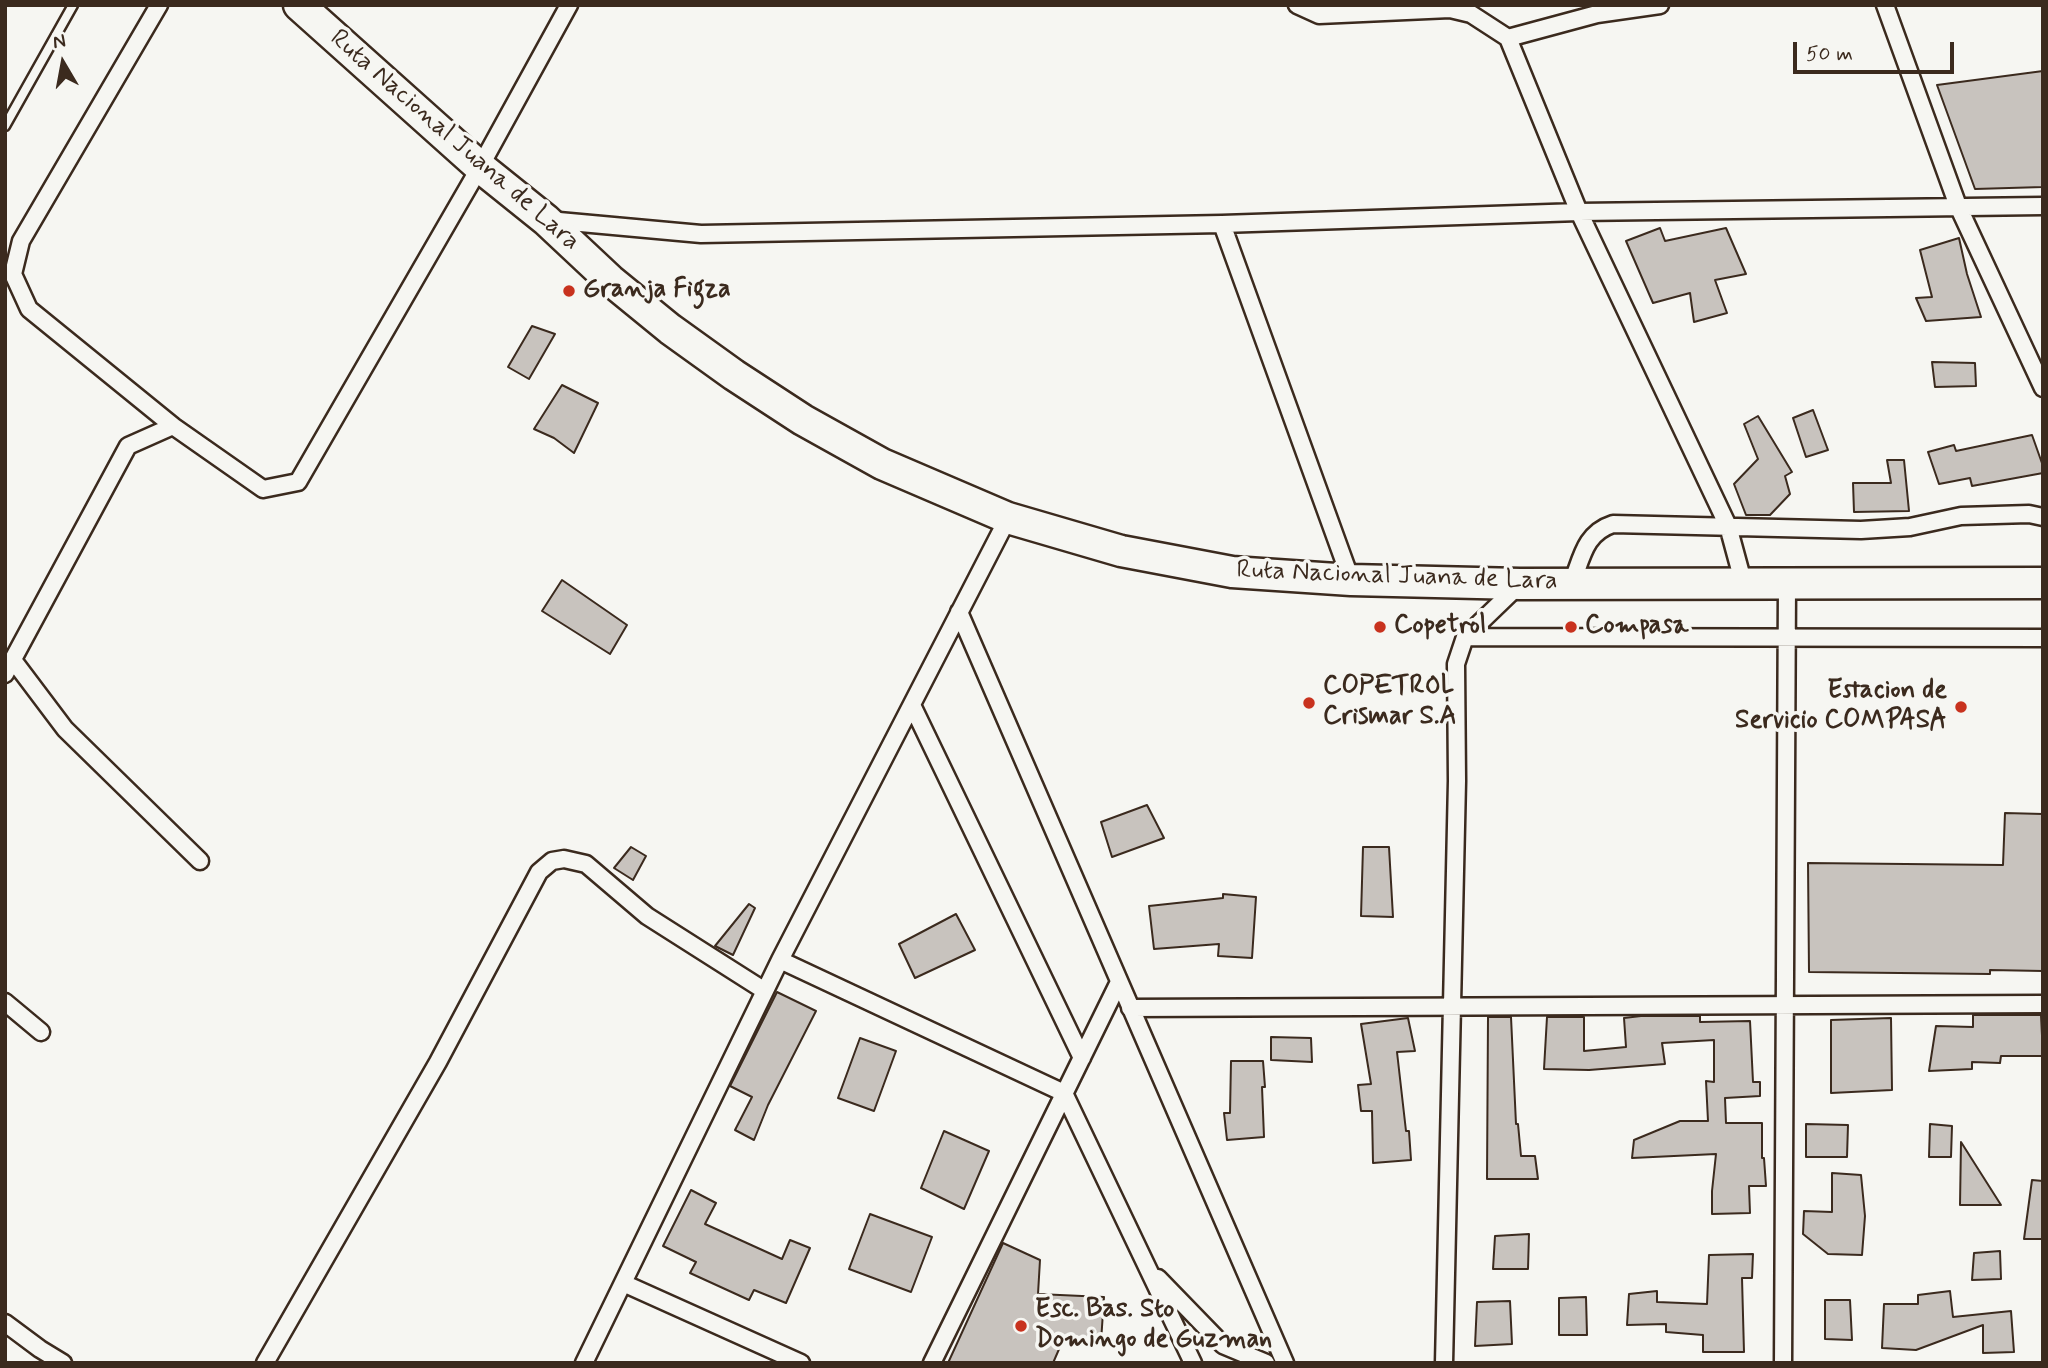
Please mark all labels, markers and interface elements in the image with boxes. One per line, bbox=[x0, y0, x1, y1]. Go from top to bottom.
street label: Ruta Nacional Juana de Lara bbox=[322, 24, 586, 258]
north arrow bbox=[28, 28, 98, 98]
text: N bbox=[51, 28, 68, 55]
scale bar bbox=[1796, 28, 1957, 72]
text: 50 m bbox=[1806, 40, 1853, 68]
place label: Granja Figza bbox=[583, 275, 731, 307]
marker: Granja Figza bbox=[561, 283, 577, 299]
street label: Ruta Nacional Juana de Lara bbox=[1236, 556, 1558, 598]
place label: Copetrol bbox=[1394, 611, 1486, 643]
place label: Compasa bbox=[1585, 611, 1688, 643]
marker: Copetrol bbox=[1372, 619, 1388, 635]
marker: Compasa bbox=[1563, 619, 1579, 635]
place label: COPETROL Crismar S.A bbox=[1323, 672, 1456, 734]
place label: Estacion de Servicio COMPASA bbox=[1735, 676, 1947, 738]
marker: COPETROL Crismar S.A bbox=[1301, 695, 1317, 711]
marker: Estacion de Servicio COMPASA bbox=[1953, 699, 1969, 715]
place label: Esc. Bas. Sto Domingo de Guzman bbox=[1035, 1295, 1272, 1356]
marker: Esc. Bas. Sto Domingo de Guzman bbox=[1013, 1318, 1029, 1334]

